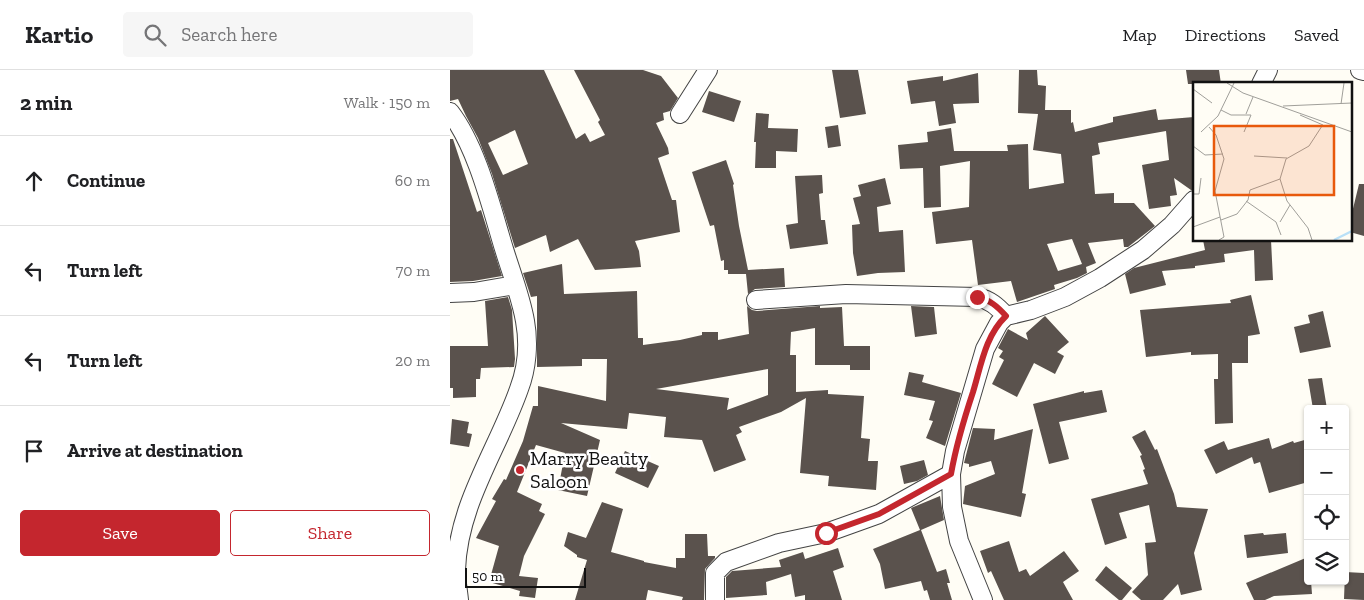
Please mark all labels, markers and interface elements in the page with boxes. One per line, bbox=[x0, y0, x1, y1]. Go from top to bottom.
search box bbox=[123, 12, 473, 57]
text: Kartio bbox=[25, 20, 93, 49]
icon: search bbox=[141, 21, 169, 49]
text: Search here bbox=[181, 23, 277, 46]
text: Map bbox=[1122, 24, 1157, 46]
text: Directions bbox=[1185, 24, 1266, 46]
text: Saved bbox=[1294, 24, 1339, 46]
inset map bbox=[1193, 82, 1352, 241]
text: 2 min bbox=[20, 90, 72, 115]
text: Walk · 150 m bbox=[344, 93, 430, 112]
icon: ahead bbox=[20, 167, 48, 195]
text: Continue bbox=[67, 169, 145, 192]
text: 60 m bbox=[395, 171, 430, 190]
icon: left bbox=[20, 257, 48, 285]
text: Turn left bbox=[67, 259, 142, 282]
text: 70 m bbox=[396, 261, 430, 280]
route end bbox=[966, 286, 989, 309]
icon: left bbox=[20, 347, 48, 375]
text: Turn left bbox=[67, 349, 142, 372]
text: 20 m bbox=[395, 351, 430, 370]
map controls bbox=[1304, 405, 1349, 585]
button: + bbox=[1304, 405, 1349, 450]
icon: arrive bbox=[20, 437, 48, 465]
text: Arrive at destination bbox=[67, 439, 243, 462]
place label: Marry Beauty Saloon bbox=[530, 446, 649, 493]
button: − bbox=[1304, 450, 1349, 495]
marker: Marry Beauty Saloon bbox=[514, 464, 526, 476]
button: locate bbox=[1304, 495, 1349, 540]
button: Save bbox=[20, 510, 220, 556]
button: Share bbox=[230, 510, 430, 556]
route start bbox=[815, 522, 838, 545]
button: layers bbox=[1304, 540, 1349, 585]
scale bar bbox=[465, 565, 586, 588]
text: 50 m bbox=[472, 568, 503, 585]

